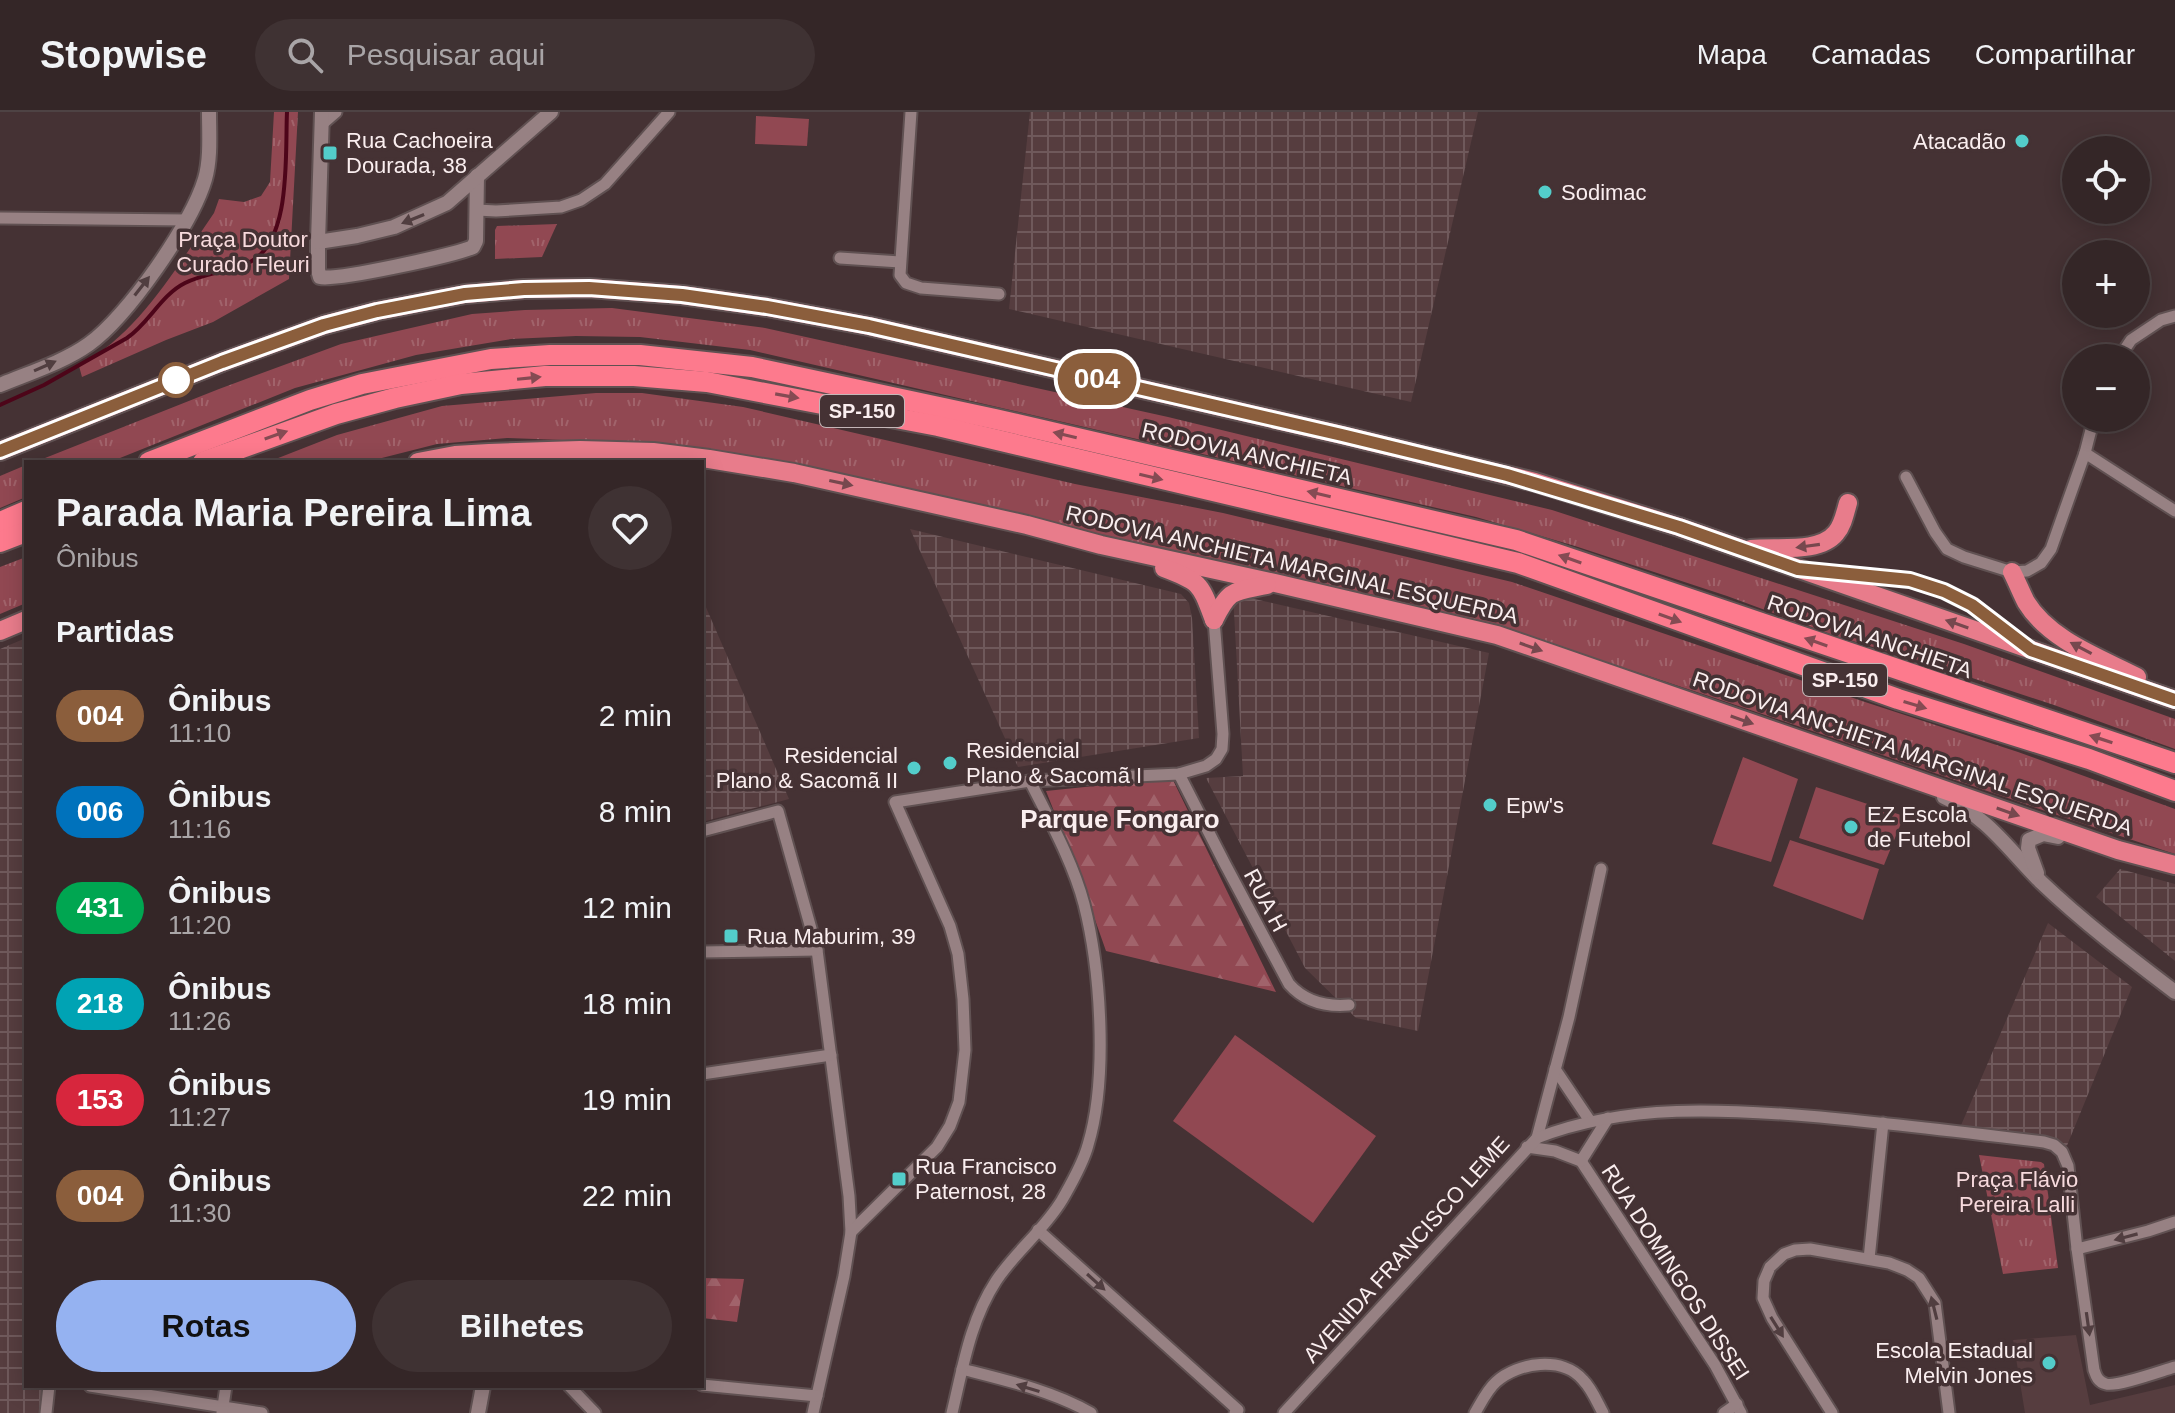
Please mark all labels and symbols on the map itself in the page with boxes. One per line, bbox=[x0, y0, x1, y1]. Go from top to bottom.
place label: Rua Cachoeira Dourada, 38 bbox=[346, 128, 494, 178]
place label: Atacadão bbox=[1913, 129, 2006, 154]
marker: Atacadão bbox=[2013, 132, 2031, 150]
marker: Rua Cachoeira Dourada, 38 bbox=[321, 144, 339, 162]
place label: Sodimac bbox=[1561, 180, 1647, 205]
marker: Sodimac bbox=[1536, 183, 1554, 201]
one-way arrow bbox=[401, 213, 425, 226]
park label: Praça Doutor Curado Fleuri bbox=[176, 227, 310, 277]
one-way arrow bbox=[133, 276, 149, 297]
line badge: 004 bbox=[1051, 353, 1143, 405]
one-way arrow bbox=[34, 359, 57, 373]
unlabelled marker bbox=[159, 363, 193, 397]
one-way arrow bbox=[517, 371, 542, 384]
one-way arrow bbox=[775, 391, 800, 403]
road number: SP-150 bbox=[820, 395, 904, 427]
street label: RODOVIA ANCHIETA bbox=[1139, 417, 1355, 490]
one-way arrow bbox=[265, 428, 289, 441]
one-way arrow bbox=[1053, 429, 1078, 441]
one-way arrow bbox=[1138, 471, 1163, 484]
one-way arrow bbox=[829, 477, 854, 490]
one-way arrow bbox=[1306, 487, 1331, 500]
street label: RODOVIA ANCHIETA MARGINAL ESQUERDA bbox=[1063, 500, 1521, 629]
one-way arrow bbox=[1796, 540, 1821, 553]
one-way arrow bbox=[1558, 552, 1582, 564]
street label: RODOVIA ANCHIETA bbox=[1764, 590, 1976, 683]
one-way arrow bbox=[1658, 612, 1682, 624]
one-way arrow bbox=[1945, 618, 1969, 630]
one-way arrow bbox=[1804, 636, 1828, 648]
one-way arrow bbox=[1519, 641, 1543, 654]
one-way arrow bbox=[2070, 641, 2092, 655]
road number: SP-150 bbox=[1803, 664, 1887, 696]
street label: RODOVIA ANCHIETA MARGINAL ESQUERDA bbox=[1690, 666, 2136, 841]
one-way arrow bbox=[1903, 699, 1927, 711]
one-way arrow bbox=[1730, 714, 1754, 727]
one-way arrow bbox=[2089, 732, 2113, 744]
place label: Residencial Plano & Sacomã I bbox=[966, 738, 1142, 788]
place label: Residencial Plano & Sacomã II bbox=[716, 743, 898, 793]
marker: Residencial Plano & Sacomã I bbox=[941, 754, 959, 772]
marker: Residencial Plano & Sacomã II bbox=[905, 759, 923, 777]
place label: Epw's bbox=[1506, 793, 1564, 818]
marker: Epw's bbox=[1481, 796, 1499, 814]
place label: EZ Escola de Futebol bbox=[1867, 802, 1971, 852]
district label: Parque Fongaro bbox=[1020, 804, 1220, 834]
one-way arrow bbox=[1997, 806, 2021, 819]
marker: EZ Escola de Futebol bbox=[1842, 818, 1860, 836]
street label: RUA H bbox=[1239, 865, 1292, 936]
place label: Rua Maburim, 39 bbox=[747, 924, 916, 949]
marker: Rua Maburim, 39 bbox=[722, 927, 740, 945]
street label: AVENIDA FRANCISCO LEME bbox=[1298, 1131, 1515, 1367]
place label: Rua Francisco Paternost, 28 bbox=[915, 1154, 1057, 1204]
street label: RUA DOMINGOS DISSEI bbox=[1597, 1160, 1755, 1385]
park label: Praça Flávio Pereira Lalli bbox=[1956, 1167, 2078, 1217]
marker: Rua Francisco Paternost, 28 bbox=[890, 1170, 908, 1188]
one-way arrow bbox=[2114, 1231, 2139, 1243]
one-way arrow bbox=[1086, 1273, 1106, 1291]
one-way arrow bbox=[1927, 1296, 1940, 1321]
one-way arrow bbox=[2081, 1312, 2094, 1337]
one-way arrow bbox=[1770, 1316, 1784, 1338]
place label: Escola Estadual Melvin Jones bbox=[1875, 1338, 2033, 1388]
marker: Escola Estadual Melvin Jones bbox=[2040, 1354, 2058, 1372]
one-way arrow bbox=[1015, 1381, 1039, 1394]

